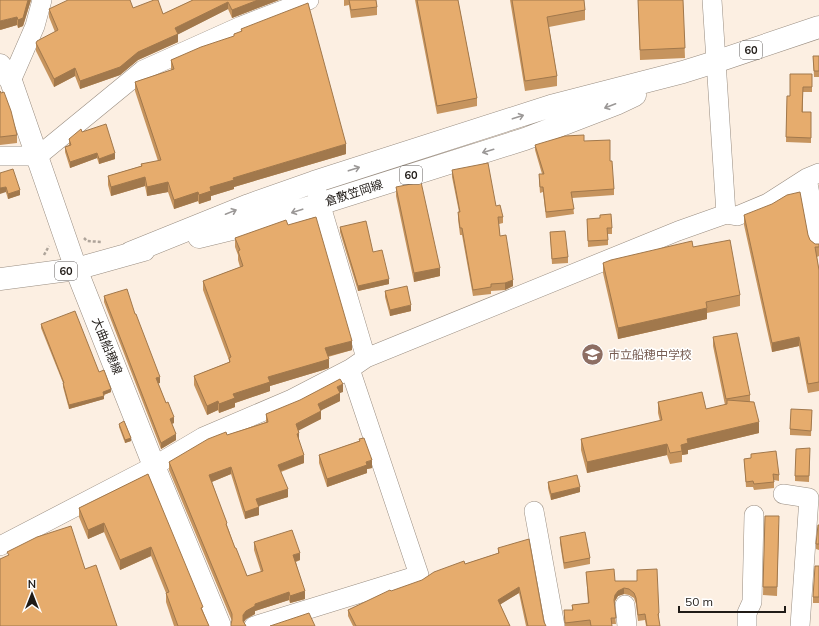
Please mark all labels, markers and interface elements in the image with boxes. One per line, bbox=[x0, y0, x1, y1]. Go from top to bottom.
road number: 60 bbox=[740, 41, 762, 59]
one-way arrow bbox=[605, 103, 617, 111]
one-way arrow bbox=[512, 112, 524, 120]
one-way arrow bbox=[482, 148, 495, 155]
one-way arrow bbox=[347, 165, 360, 172]
road number: 60 bbox=[400, 166, 422, 184]
street label: 倉敷笠岡線 bbox=[323, 176, 385, 209]
one-way arrow bbox=[225, 208, 237, 216]
one-way arrow bbox=[291, 208, 304, 215]
road number: 60 bbox=[55, 262, 77, 280]
street label: 大曲船穂線 bbox=[89, 315, 126, 376]
school or university icon: 市立船穂中学校 bbox=[580, 342, 606, 368]
place label: 市立船穂中学校 bbox=[608, 347, 692, 362]
north arrow bbox=[12, 574, 52, 614]
text: N bbox=[28, 577, 36, 591]
scale bar bbox=[679, 588, 785, 614]
text: 50 m bbox=[685, 594, 713, 609]

